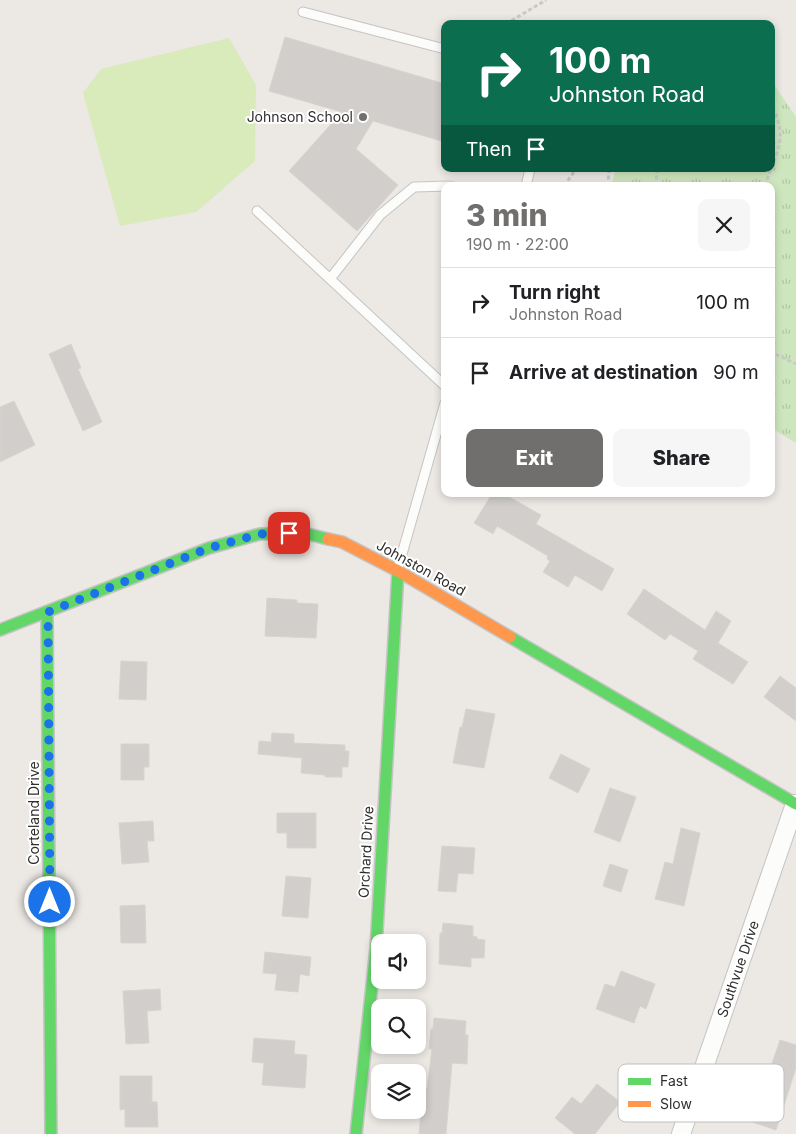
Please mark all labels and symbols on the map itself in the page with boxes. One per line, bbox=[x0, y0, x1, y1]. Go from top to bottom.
place label: Johnson School bbox=[247, 108, 353, 125]
marker: Johnson School bbox=[357, 111, 369, 123]
pin bbox=[268, 512, 310, 554]
street label: Johnston Road bbox=[374, 536, 469, 599]
street label: Corteland Drive bbox=[25, 761, 42, 865]
street label: Orchard Drive bbox=[355, 806, 376, 898]
position arrow bbox=[23, 875, 75, 927]
street label: Southvue Drive bbox=[713, 918, 762, 1019]
legend bbox=[618, 1064, 784, 1122]
text: Fast bbox=[660, 1072, 688, 1089]
text: Slow bbox=[660, 1095, 692, 1112]

